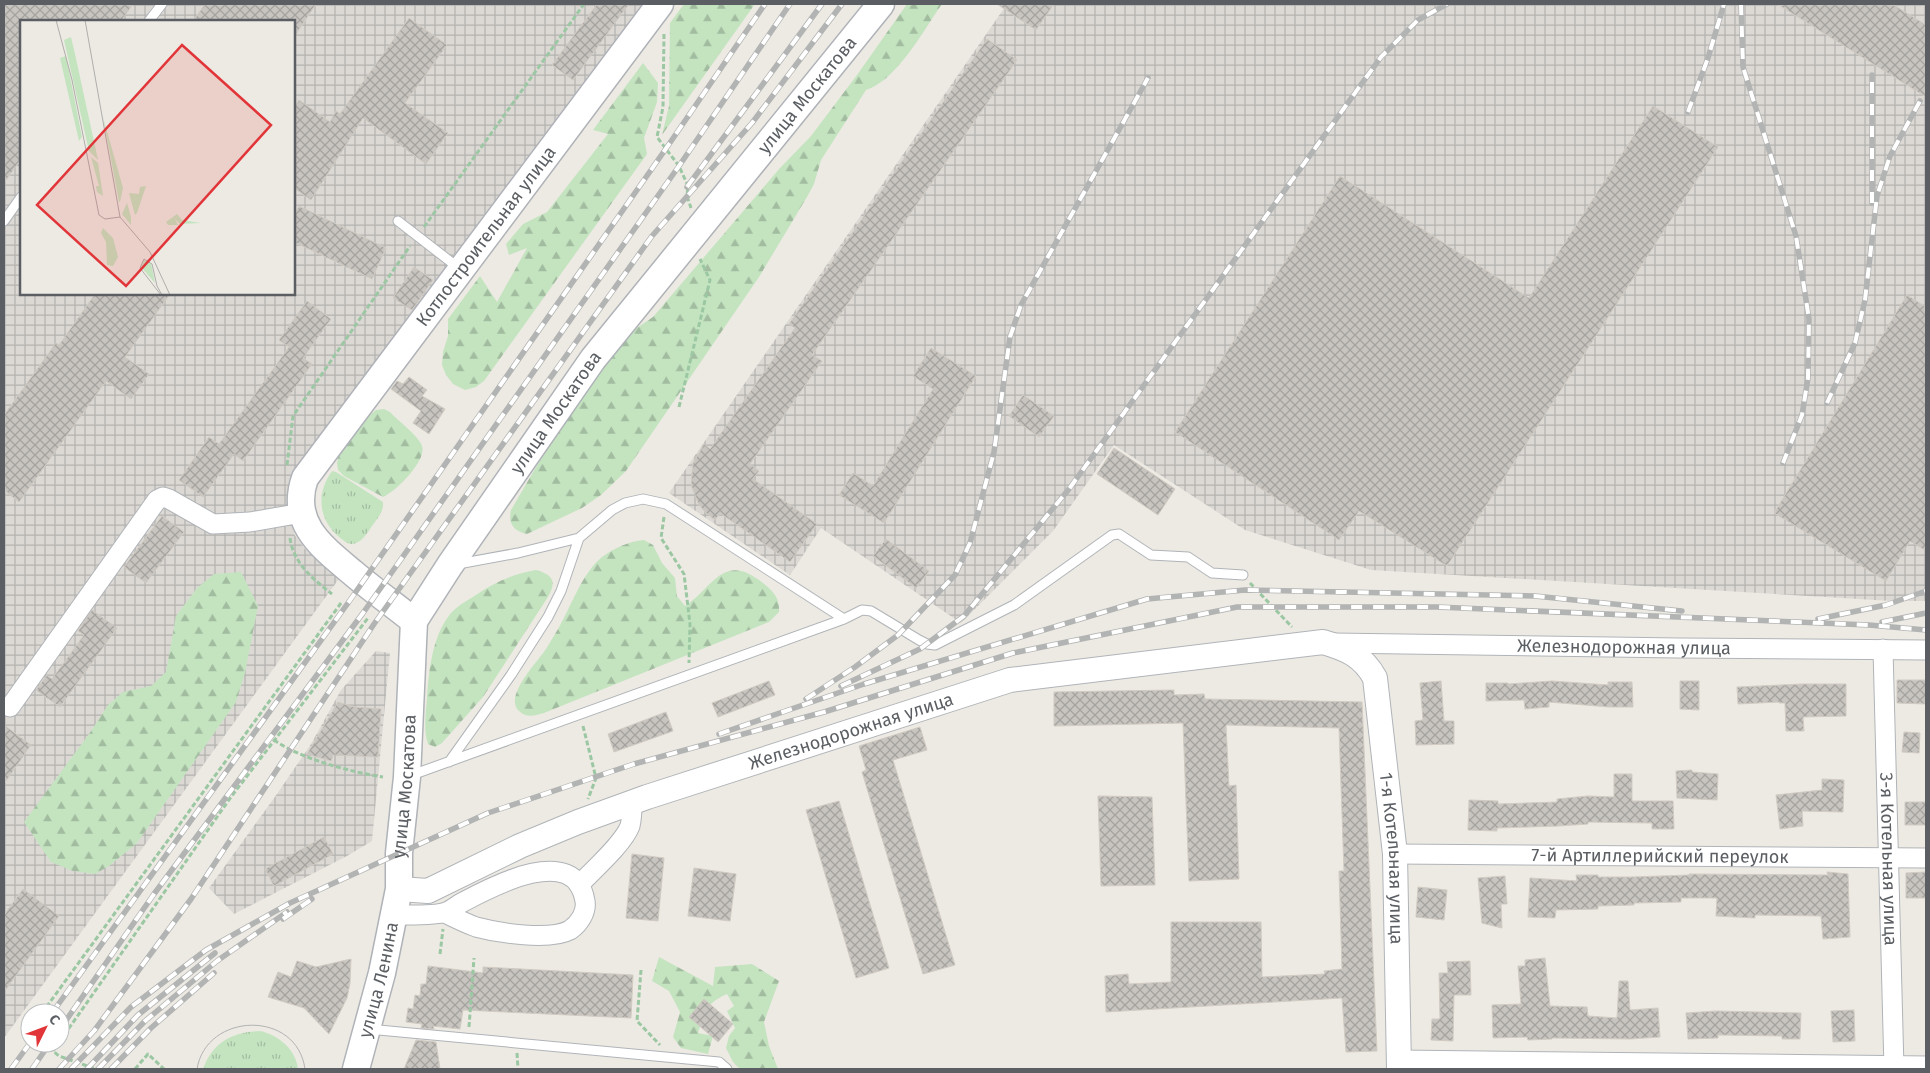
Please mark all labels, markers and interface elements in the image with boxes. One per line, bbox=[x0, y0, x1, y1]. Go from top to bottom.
inset map bbox=[20, 20, 295, 295]
street label: улица Москатова bbox=[753, 32, 861, 158]
street label: Котлостроительная улица bbox=[411, 142, 561, 331]
street label: улица Москатова bbox=[506, 346, 606, 478]
street label: Железнодорожная улица bbox=[1517, 635, 1731, 659]
street label: Железнодорожная улица bbox=[746, 688, 956, 775]
street label: улица Москатова bbox=[388, 714, 421, 858]
street label: 1-я Котельная улица bbox=[1375, 771, 1408, 945]
street label: 3-я Котельная улица bbox=[1875, 772, 1902, 946]
street label: 7-й Артиллерийский переулок bbox=[1531, 844, 1789, 868]
street label: улица Ленина bbox=[354, 920, 403, 1040]
north arrow bbox=[20, 1003, 70, 1053]
text: С bbox=[45, 1011, 63, 1028]

